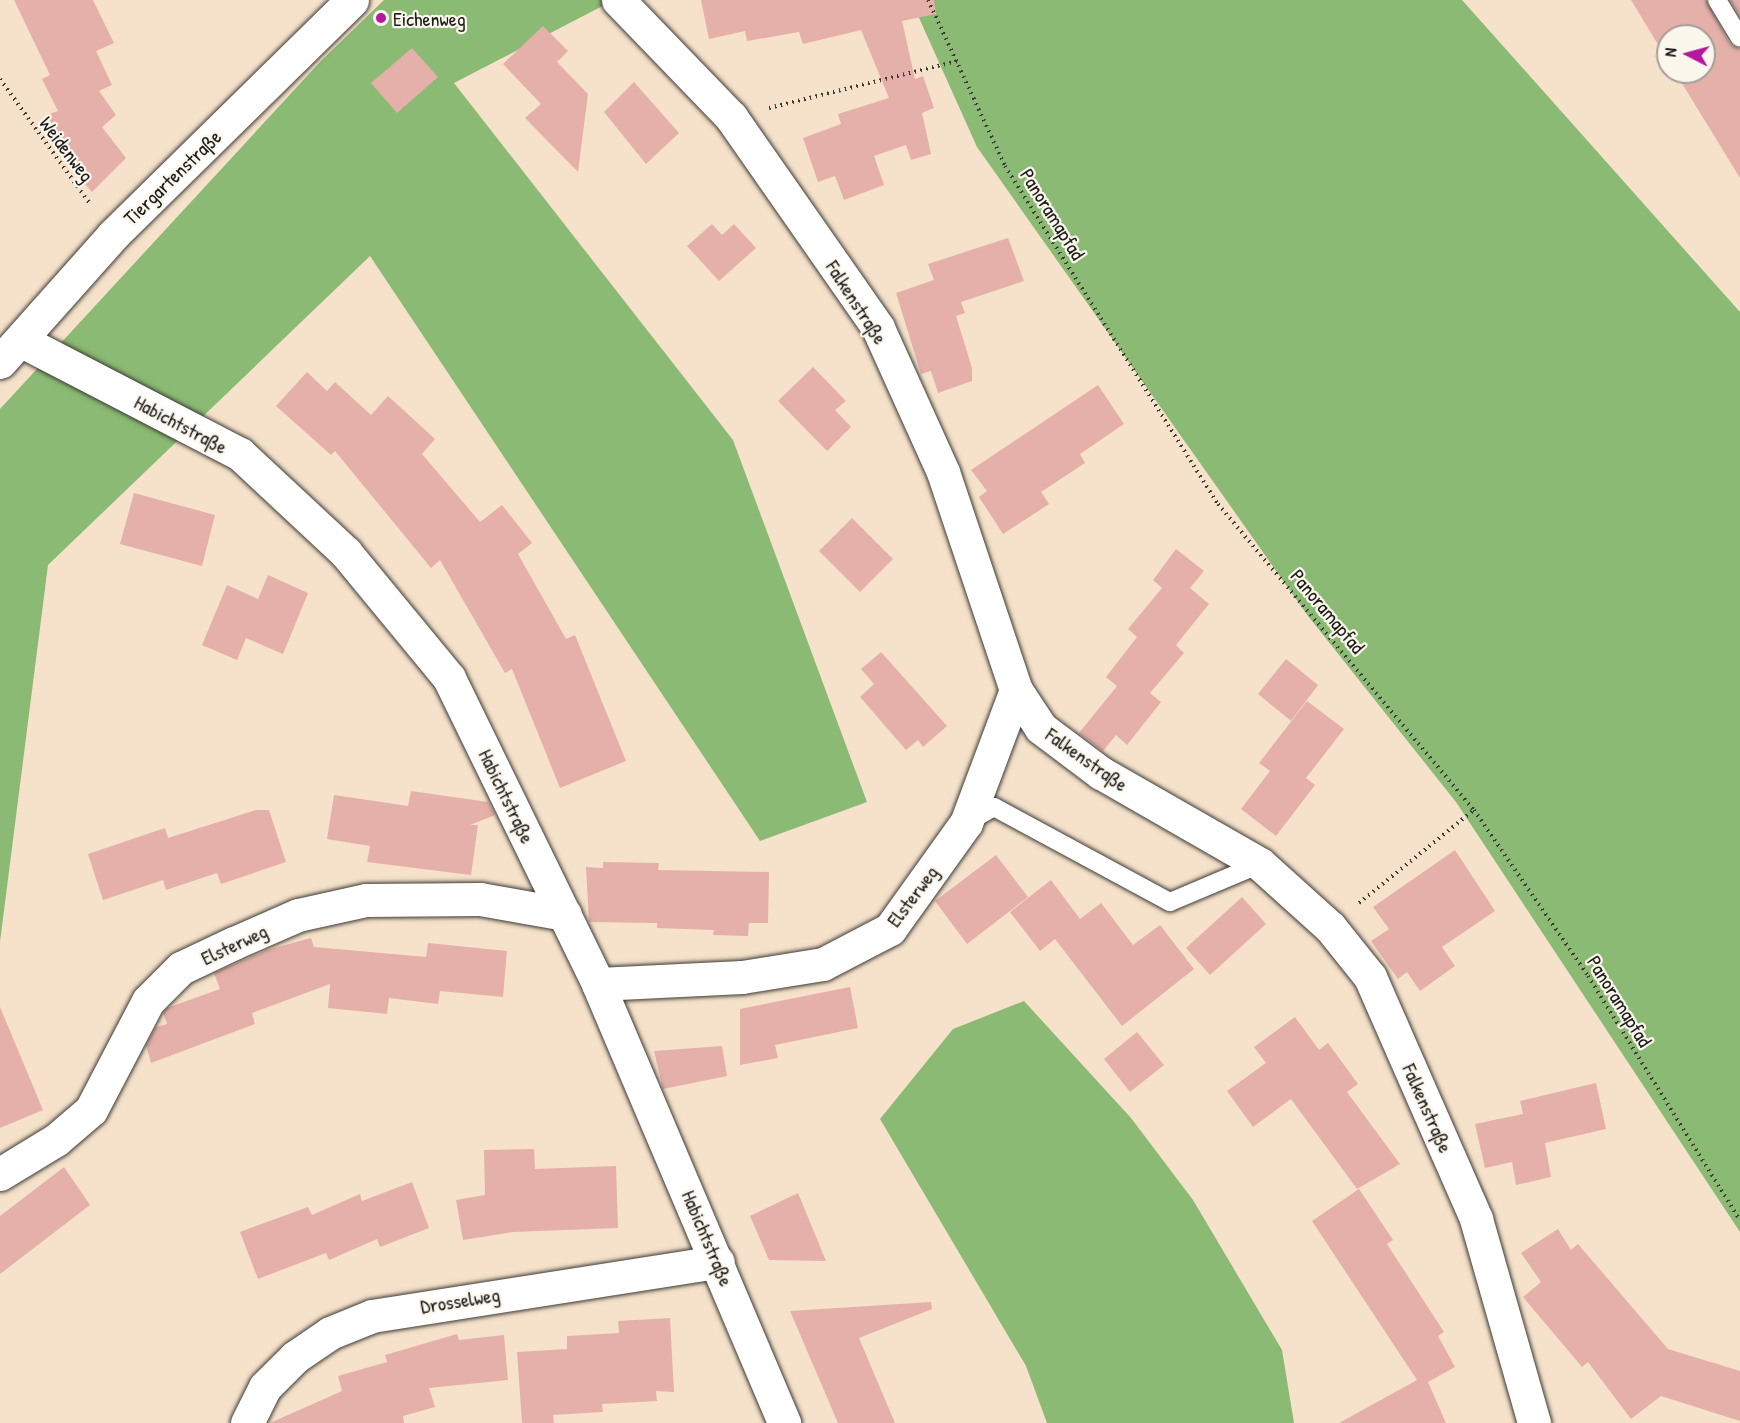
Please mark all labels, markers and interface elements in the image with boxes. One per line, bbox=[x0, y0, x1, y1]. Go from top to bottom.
place label: Eichenweg bbox=[393, 6, 466, 30]
marker: Eichenweg bbox=[374, 11, 388, 25]
north arrow bbox=[1656, 24, 1716, 84]
text: N bbox=[1659, 47, 1681, 58]
street label: Weidenweg bbox=[35, 112, 99, 186]
street label: Tiergartenstraße bbox=[118, 124, 226, 230]
street label: Panoramapfad bbox=[1016, 164, 1090, 264]
street label: Falkenstraße bbox=[821, 256, 893, 348]
street label: Habichtstraße bbox=[131, 390, 231, 458]
street label: Panoramapfad bbox=[1286, 564, 1370, 658]
street label: Falkenstraße bbox=[1041, 722, 1133, 796]
street label: Habichtstraße bbox=[474, 745, 540, 847]
street label: Elsterweg bbox=[881, 861, 943, 931]
street label: Elsterweg bbox=[197, 918, 271, 970]
street label: Panoramapfad bbox=[1583, 951, 1657, 1051]
street label: Falkenstraße bbox=[1398, 1060, 1458, 1156]
street label: Habichtstraße bbox=[677, 1187, 739, 1289]
street label: Drosselweg bbox=[419, 1282, 501, 1318]

